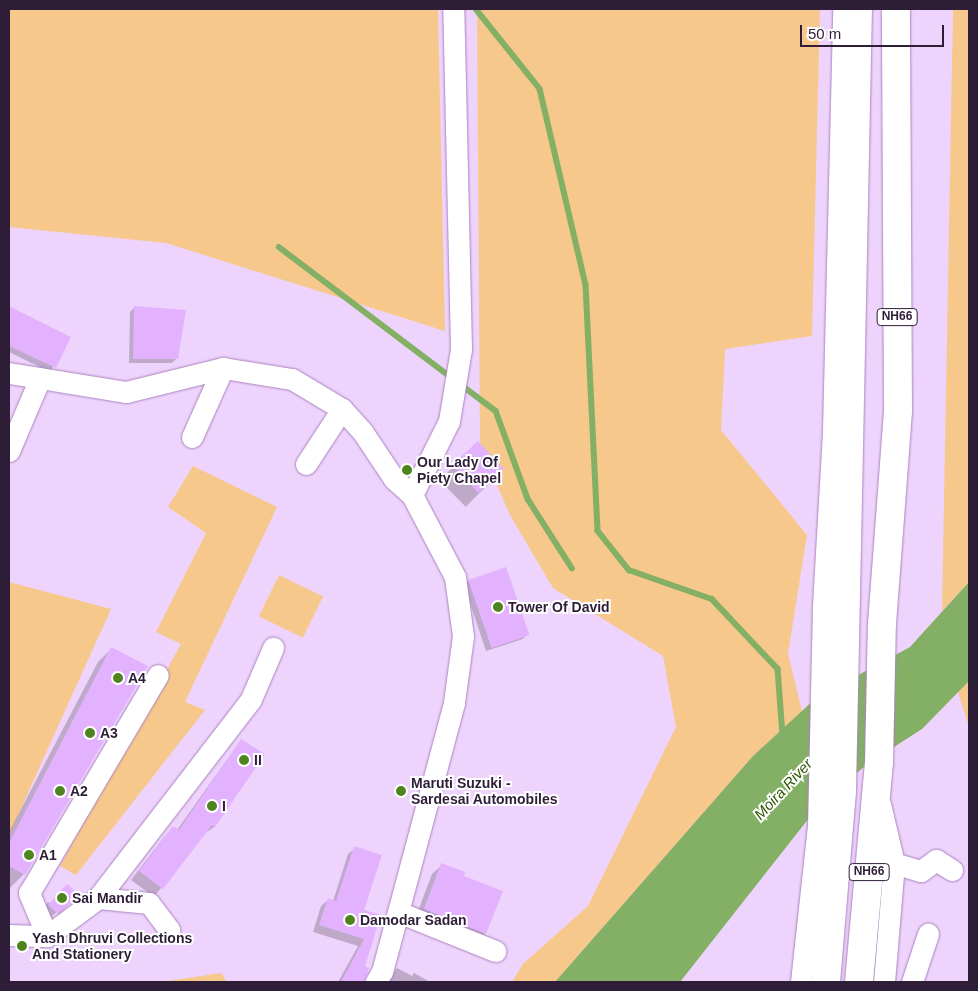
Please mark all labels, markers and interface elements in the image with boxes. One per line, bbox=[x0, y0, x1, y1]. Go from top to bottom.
scale bar bbox=[803, 15, 947, 47]
text: 50 m bbox=[808, 25, 841, 42]
road number: NH66 bbox=[876, 308, 918, 326]
place label: Our Lady Of Piety Chapel bbox=[417, 454, 501, 487]
marker: Our Lady Of Piety Chapel bbox=[401, 464, 413, 476]
place label: Tower Of David bbox=[508, 599, 610, 615]
marker: Tower Of David bbox=[492, 601, 504, 613]
place label: A4 bbox=[128, 670, 146, 686]
marker: A4 bbox=[112, 672, 124, 684]
place label: A3 bbox=[100, 725, 118, 741]
marker: A3 bbox=[84, 727, 96, 739]
place label: II bbox=[254, 752, 262, 768]
marker: II bbox=[238, 754, 250, 766]
water label: Moira River bbox=[750, 755, 816, 823]
place label: Maruti Suzuki - Sardesai Automobiles bbox=[411, 775, 558, 808]
place label: A2 bbox=[70, 783, 88, 799]
marker: A2 bbox=[54, 785, 66, 797]
marker: Maruti Suzuki - Sardesai Automobiles bbox=[395, 785, 407, 797]
place label: I bbox=[222, 798, 226, 814]
marker: I bbox=[206, 800, 218, 812]
place label: A1 bbox=[39, 847, 57, 863]
marker: A1 bbox=[23, 849, 35, 861]
road number: NH66 bbox=[848, 862, 890, 882]
place label: Sai Mandir bbox=[72, 890, 143, 906]
marker: Sai Mandir bbox=[56, 892, 68, 904]
place label: Damodar Sadan bbox=[360, 912, 467, 928]
marker: Damodar Sadan bbox=[344, 914, 356, 926]
place label: Yash Dhruvi Collections And Stationery bbox=[32, 930, 192, 962]
marker: Yash Dhruvi Collections And Stationery bbox=[16, 940, 28, 952]

